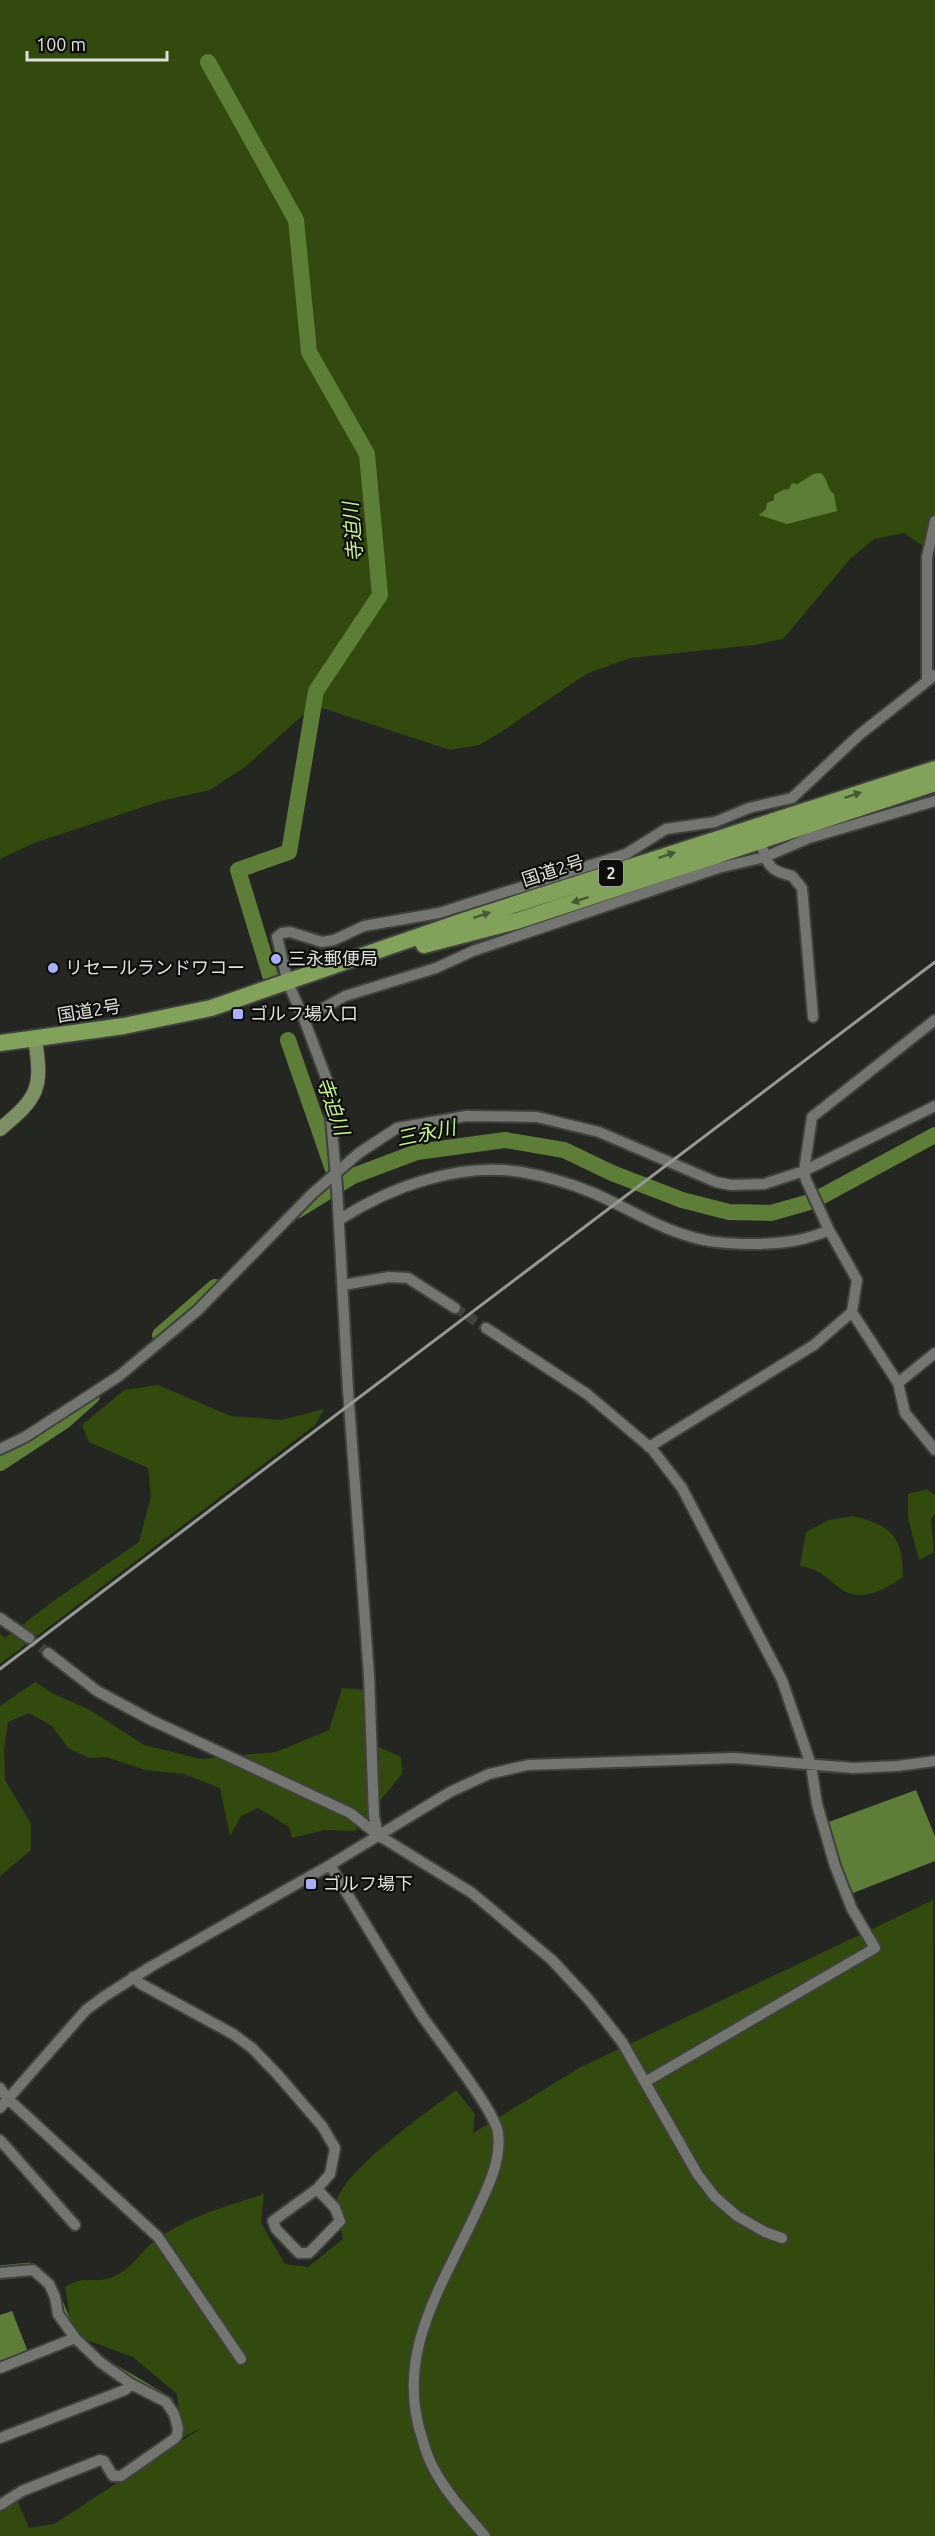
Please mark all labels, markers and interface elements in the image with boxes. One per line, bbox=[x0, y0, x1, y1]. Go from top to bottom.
scale bar bbox=[27, 24, 166, 62]
text: 100 m bbox=[36, 34, 86, 54]
water label: 寺迫川 bbox=[338, 499, 367, 563]
one-way arrow bbox=[844, 790, 862, 799]
one-way arrow bbox=[658, 850, 676, 859]
street label: 国道2号 bbox=[519, 851, 586, 889]
road number: 2 bbox=[599, 860, 623, 886]
one-way arrow bbox=[571, 896, 589, 905]
one-way arrow bbox=[473, 910, 491, 919]
place label: 三永郵便局 bbox=[288, 948, 378, 968]
marker: 三永郵便局 bbox=[269, 952, 283, 966]
place label: リセールランドワコー bbox=[65, 957, 245, 977]
marker: リセールランドワコー bbox=[46, 961, 60, 975]
street label: 国道2号 bbox=[56, 995, 122, 1025]
place label: ゴルフ場入口 bbox=[250, 1003, 358, 1023]
marker: ゴルフ場入口 bbox=[231, 1007, 245, 1021]
water label: 寺迫川 bbox=[313, 1074, 355, 1140]
water label: 三永川 bbox=[394, 1115, 460, 1150]
place label: ゴルフ場下 bbox=[323, 1873, 413, 1893]
marker: ゴルフ場下 bbox=[304, 1877, 318, 1891]

